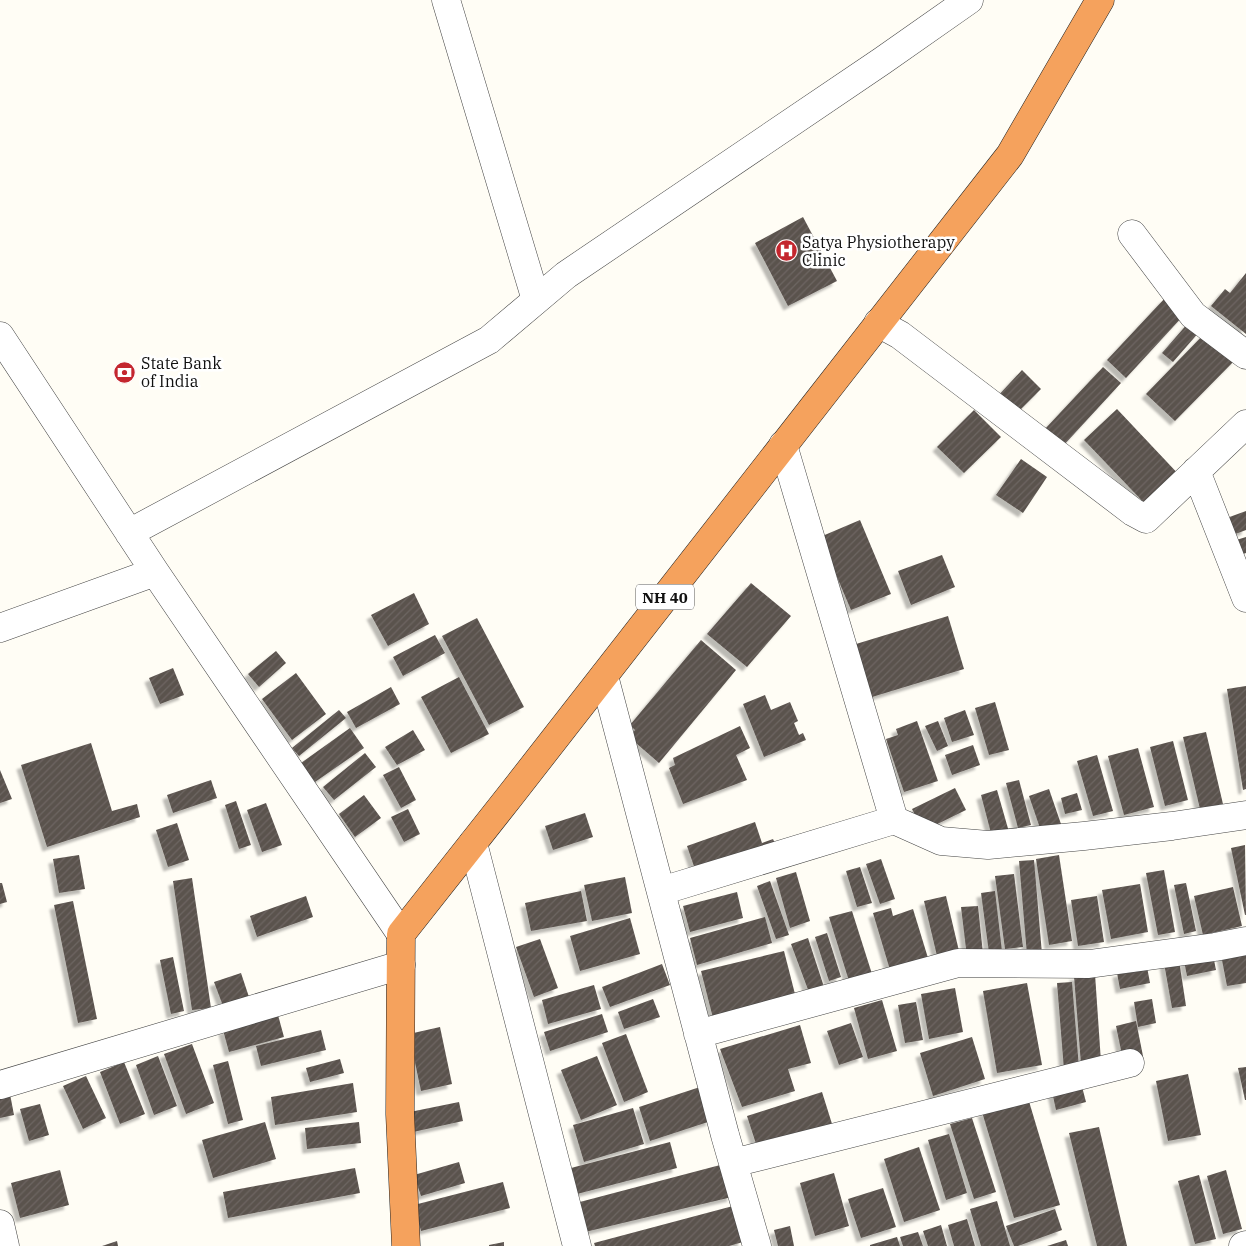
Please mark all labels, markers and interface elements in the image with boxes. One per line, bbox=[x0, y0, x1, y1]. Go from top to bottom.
place label: Satya Physiotherapy Clinic bbox=[802, 232, 955, 270]
hospital icon: Satya Physiotherapy Clinic bbox=[774, 239, 798, 263]
place label: State Bank of India bbox=[141, 353, 222, 391]
bank icon: State Bank of India bbox=[113, 360, 137, 384]
road number: NH 40 bbox=[636, 584, 694, 610]

